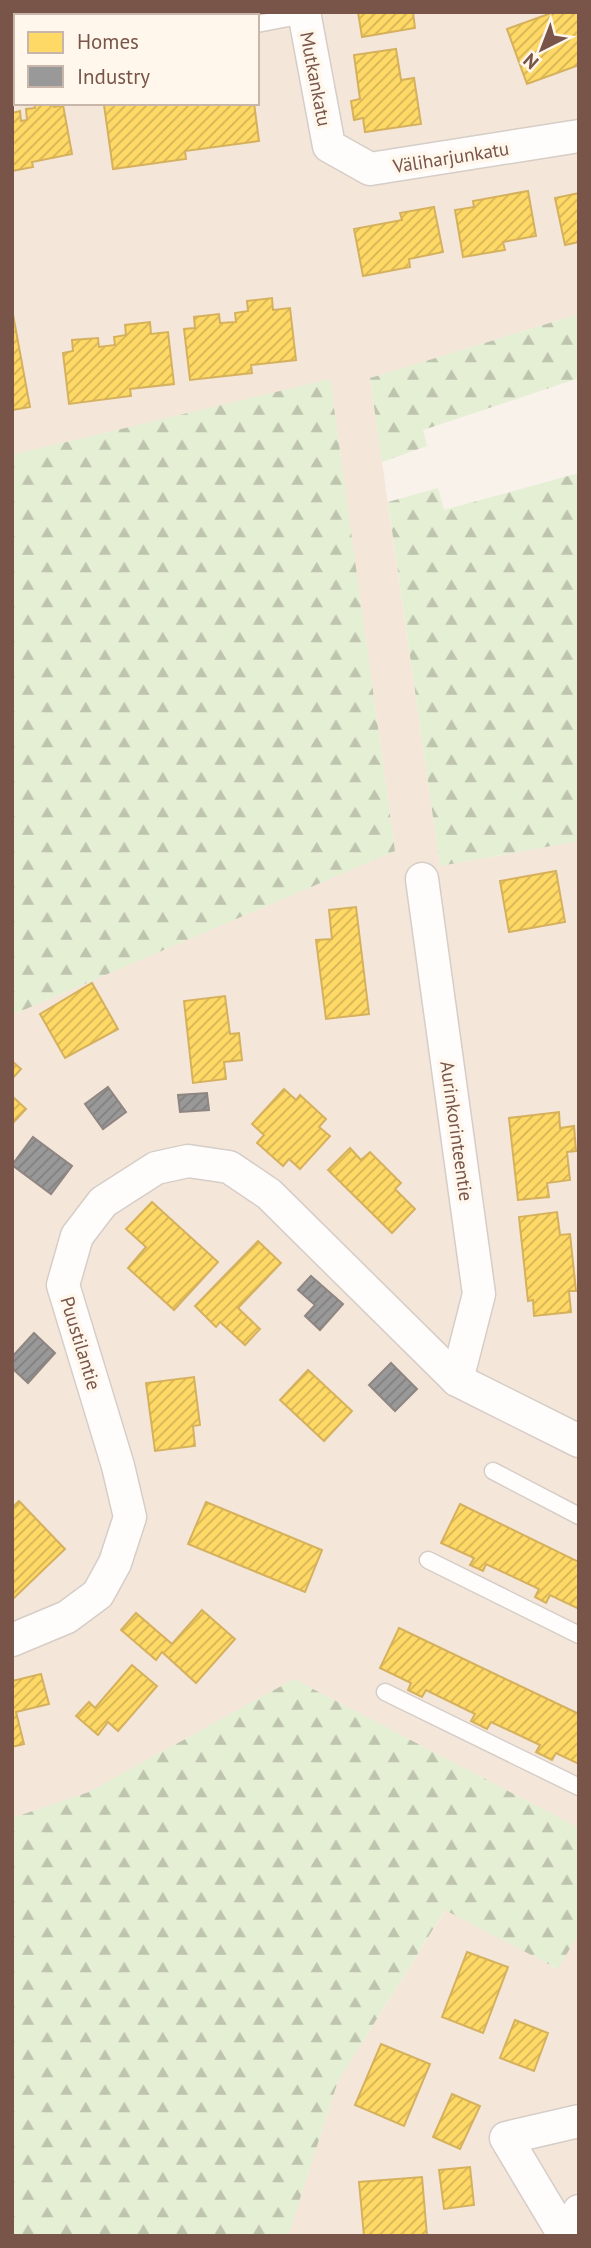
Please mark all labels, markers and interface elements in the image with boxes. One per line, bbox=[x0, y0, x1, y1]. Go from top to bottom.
legend bbox=[14, 14, 259, 105]
north arrow bbox=[507, 14, 577, 84]
text: Homes bbox=[77, 28, 139, 55]
street label: Mutkankatu bbox=[295, 30, 337, 128]
text: N bbox=[518, 49, 543, 75]
text: Industry bbox=[77, 63, 150, 90]
street label: Väliharjunkatu bbox=[390, 136, 511, 178]
street label: Aurinkorinteentie bbox=[435, 1059, 479, 1203]
street label: Puustilantie bbox=[55, 1293, 107, 1393]

